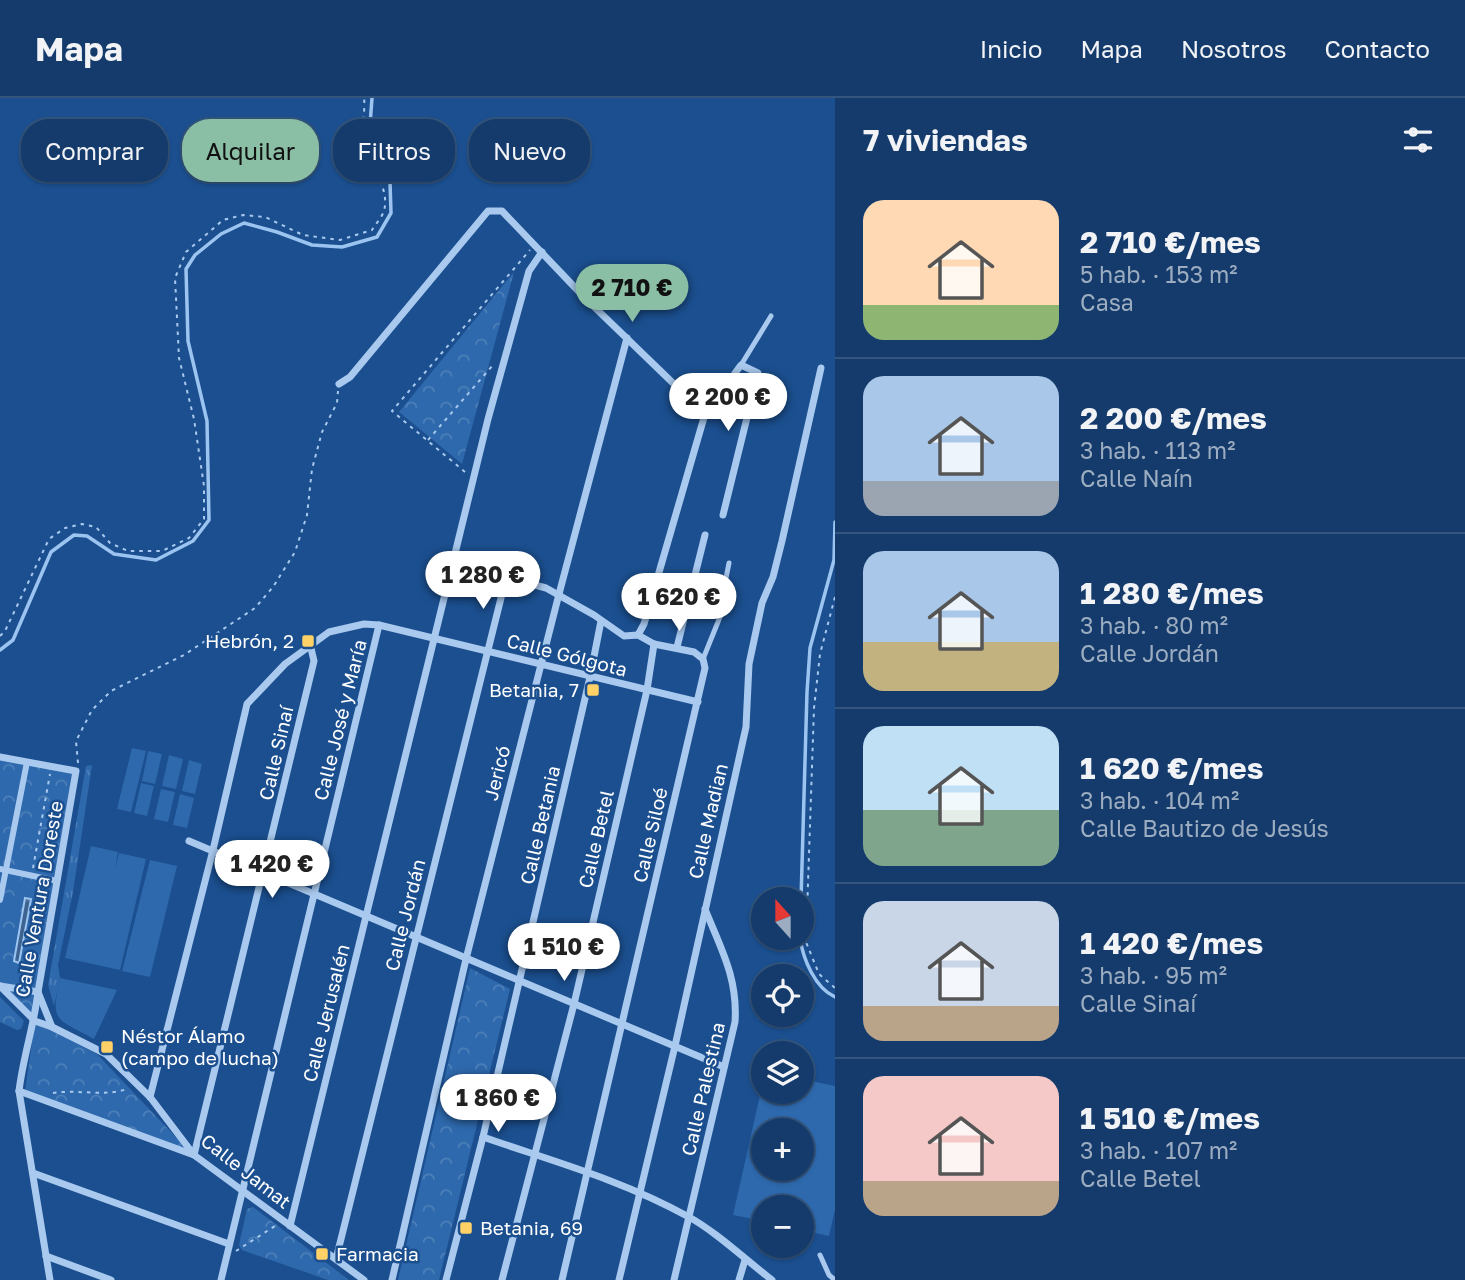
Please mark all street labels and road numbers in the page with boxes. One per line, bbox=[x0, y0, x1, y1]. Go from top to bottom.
street label: Calle Gólgota bbox=[504, 628, 630, 681]
street label: Calle José y María bbox=[308, 637, 371, 803]
street label: Calle Sinaí bbox=[253, 702, 298, 802]
street label: Jericó bbox=[479, 743, 514, 803]
street label: Calle Madian bbox=[683, 761, 732, 881]
street label: Calle Betania bbox=[515, 763, 564, 886]
street label: Calle Siloé bbox=[627, 785, 672, 885]
street label: Calle Betel bbox=[573, 788, 618, 890]
street label: Calle Ventura Doreste bbox=[10, 799, 67, 999]
street label: Calle Jordán bbox=[379, 856, 430, 973]
street label: Calle Jerusalén bbox=[297, 942, 354, 1084]
street label: Calle Palestina bbox=[676, 1020, 729, 1158]
street label: Calle Jamat bbox=[197, 1128, 296, 1213]

